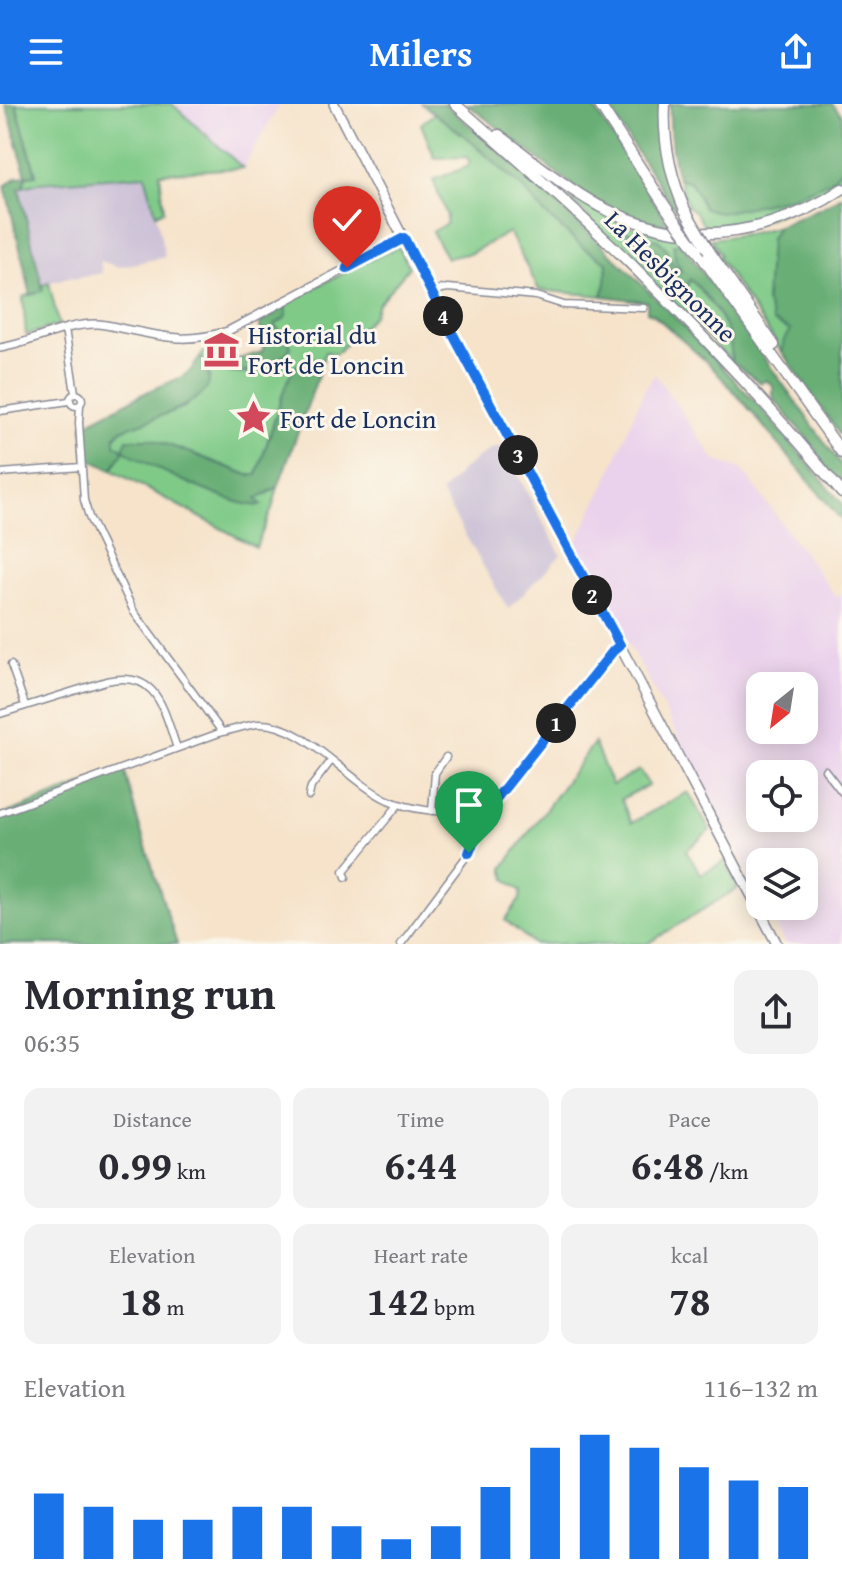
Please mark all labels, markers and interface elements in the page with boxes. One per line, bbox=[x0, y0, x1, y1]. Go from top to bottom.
text: Milers bbox=[370, 26, 472, 79]
icon: menu bbox=[24, 30, 68, 74]
icon: share bbox=[774, 30, 818, 74]
pin bbox=[313, 186, 381, 268]
icon: check bbox=[325, 198, 369, 242]
street label: La Hesbignonne bbox=[596, 201, 746, 351]
pin: 4 bbox=[423, 296, 463, 336]
text: 4 bbox=[437, 300, 449, 332]
place label: Historial du Fort de Loncin bbox=[248, 315, 405, 384]
museum icon: Historial du Fort de Loncin bbox=[203, 330, 241, 368]
place icon: Fort de Loncin bbox=[235, 399, 273, 437]
place label: Fort de Loncin bbox=[280, 399, 437, 438]
pin: 3 bbox=[498, 435, 538, 475]
text: 3 bbox=[512, 439, 524, 471]
pin: 2 bbox=[572, 575, 612, 615]
text: 2 bbox=[586, 579, 598, 611]
north arrow bbox=[746, 672, 818, 744]
map controls bbox=[746, 672, 818, 920]
pin: 1 bbox=[536, 703, 576, 743]
text: 1 bbox=[550, 707, 562, 739]
button: locate bbox=[746, 760, 818, 832]
pin bbox=[435, 771, 503, 853]
icon: arrive bbox=[447, 783, 491, 827]
button: layers bbox=[746, 848, 818, 920]
text: Morning run bbox=[24, 961, 275, 1025]
button: share bbox=[734, 970, 818, 1054]
text: 06:35 bbox=[24, 1023, 80, 1062]
text: Distance bbox=[113, 1103, 192, 1135]
text: Time bbox=[398, 1103, 444, 1135]
text: Pace bbox=[669, 1103, 711, 1135]
text: 0.99 bbox=[99, 1135, 172, 1194]
text: 6:44 bbox=[384, 1135, 458, 1194]
text: 6:48 bbox=[631, 1135, 704, 1194]
text: km bbox=[172, 1155, 206, 1187]
text: /km bbox=[704, 1155, 749, 1187]
text: Elevation bbox=[109, 1239, 195, 1271]
text: Heart rate bbox=[374, 1239, 468, 1271]
text: kcal bbox=[671, 1239, 708, 1271]
text: 18 bbox=[120, 1271, 162, 1330]
text: 142 bbox=[367, 1271, 429, 1330]
text: 78 bbox=[669, 1271, 710, 1330]
text: m bbox=[162, 1291, 184, 1323]
text: bpm bbox=[429, 1291, 475, 1323]
text: Elevation bbox=[24, 1368, 126, 1407]
text: 116–132 m bbox=[704, 1368, 818, 1407]

